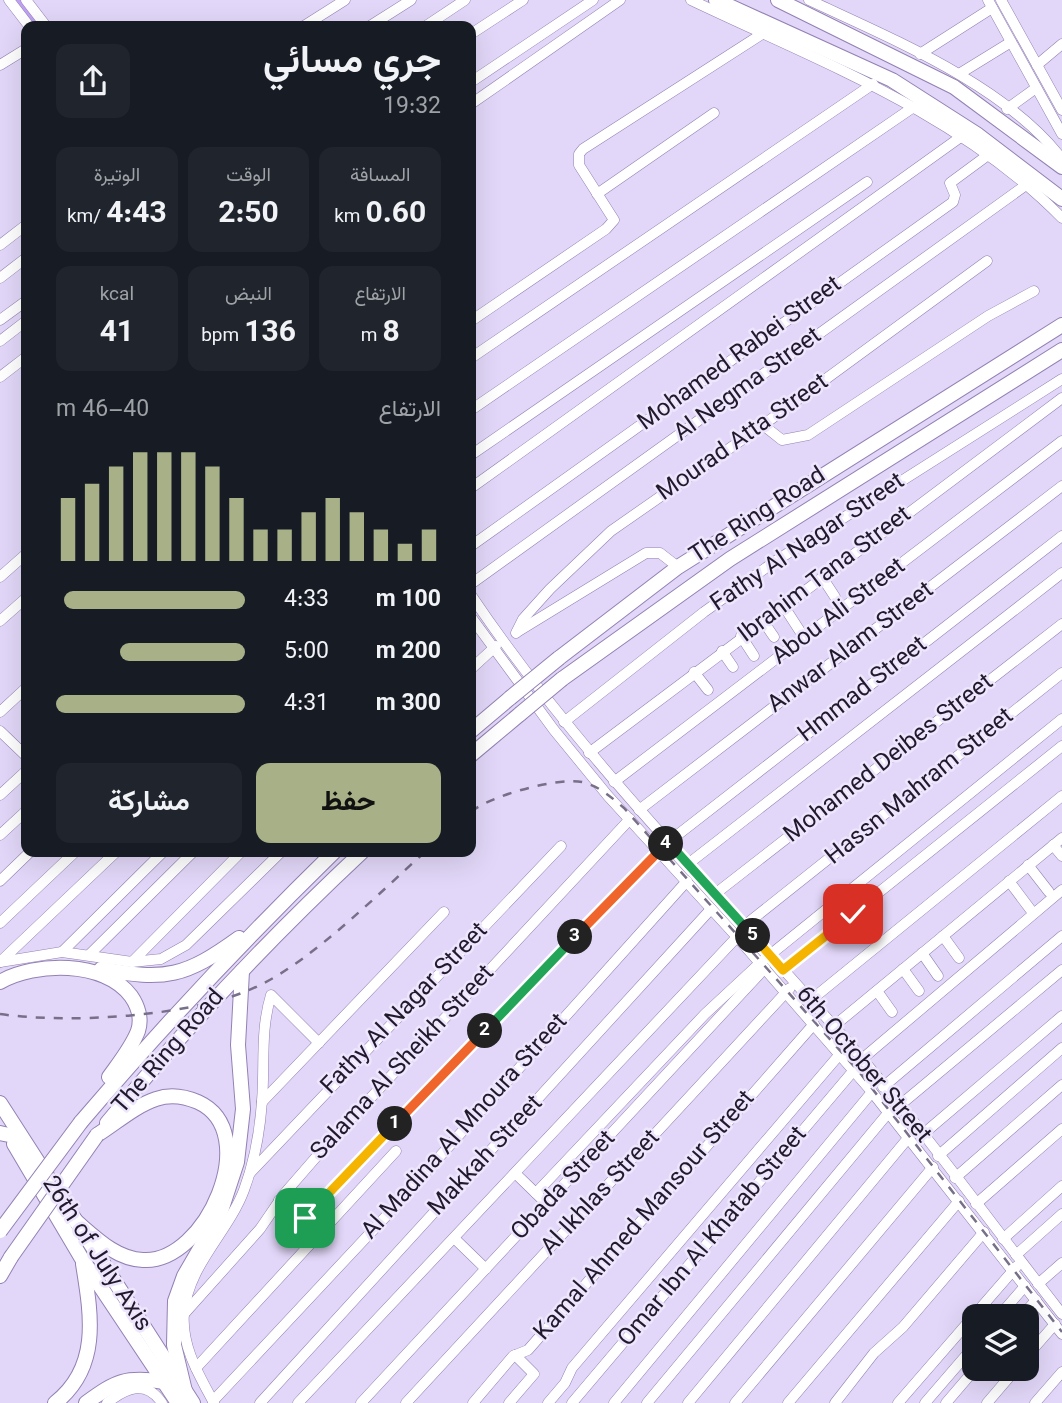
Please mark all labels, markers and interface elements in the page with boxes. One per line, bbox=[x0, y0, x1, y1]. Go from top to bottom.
text: جري مسائي bbox=[263, 33, 441, 92]
button: share bbox=[56, 44, 130, 118]
text: 19:32 bbox=[383, 89, 441, 125]
text: الوتيرة bbox=[94, 162, 140, 191]
text: الوقت bbox=[226, 162, 271, 191]
text: المسافة bbox=[350, 162, 410, 191]
text: 4:43 bbox=[106, 191, 167, 238]
text: 2:50 bbox=[218, 191, 279, 238]
text: 0.60 bbox=[366, 191, 426, 238]
text: /km bbox=[67, 203, 106, 232]
text: km bbox=[334, 203, 366, 232]
street label: Mohamed Rabei Street bbox=[630, 267, 850, 441]
text: kcal bbox=[100, 281, 134, 310]
text: النبض bbox=[225, 281, 272, 310]
text: الارتفاع bbox=[354, 281, 406, 310]
text: 41 bbox=[100, 310, 134, 357]
text: 136 bbox=[244, 310, 296, 357]
text: 8 bbox=[382, 310, 400, 357]
street label: Al Negma Street bbox=[666, 318, 830, 452]
text: bpm bbox=[201, 322, 244, 351]
text: m bbox=[361, 322, 382, 351]
street label: Mourad Atta Street bbox=[649, 364, 837, 512]
text: 40–46 m bbox=[56, 392, 149, 428]
text: الارتفاع bbox=[379, 392, 441, 428]
street label: The Ring Road bbox=[682, 458, 834, 574]
street label: Fathy Al Nagar Street bbox=[703, 464, 913, 622]
street label: Ibrahim Tana Street bbox=[730, 497, 920, 653]
street label: Abou Ali Street bbox=[764, 549, 914, 675]
street label: Anwar Alam Street bbox=[760, 573, 942, 723]
text: 4:33 bbox=[284, 582, 329, 618]
text: 100 m bbox=[376, 582, 441, 618]
street label: Hmmad Street bbox=[790, 627, 936, 753]
text: 5:00 bbox=[284, 634, 329, 670]
text: 200 m bbox=[376, 634, 441, 670]
street label: Mohamed Deibes Street bbox=[776, 665, 1002, 853]
text: 4:31 bbox=[284, 686, 329, 722]
text: 300 m bbox=[376, 686, 441, 722]
street label: Hassn Mahram Street bbox=[817, 699, 1023, 875]
button: مشاركة bbox=[56, 763, 242, 843]
button: حفظ bbox=[256, 763, 441, 843]
pin: 4 bbox=[648, 826, 684, 862]
text: 4 bbox=[660, 829, 671, 858]
pin bbox=[823, 884, 883, 944]
icon: check bbox=[834, 895, 872, 933]
street label: Fathy Al Nagar Street bbox=[312, 914, 498, 1104]
pin: 5 bbox=[736, 918, 770, 954]
pin: 3 bbox=[558, 920, 592, 954]
text: 5 bbox=[747, 921, 758, 950]
text: 3 bbox=[569, 922, 580, 951]
street label: Salama Al Sheikh Street bbox=[302, 956, 504, 1170]
street label: 6th October Street bbox=[786, 978, 940, 1152]
street label: The Ring Road bbox=[104, 981, 234, 1123]
street label: Al Madina Al Mnoura Street bbox=[353, 1005, 577, 1249]
pin: 2 bbox=[468, 1014, 503, 1048]
text: 2 bbox=[479, 1016, 490, 1045]
street label: Kamal Ahmed Mansour Street bbox=[525, 1082, 765, 1350]
street label: Makkah Street bbox=[419, 1086, 553, 1225]
pin: 1 bbox=[378, 1106, 412, 1142]
text: 1 bbox=[389, 1109, 400, 1138]
street label: Omar Ibn Al Khatab Street bbox=[609, 1118, 817, 1356]
street label: Al Ikhlas Street bbox=[532, 1121, 670, 1265]
street label: Obada Street bbox=[503, 1122, 626, 1250]
street label: 26th of July Axis bbox=[31, 1169, 161, 1339]
pin bbox=[275, 1188, 335, 1248]
icon: arrive bbox=[286, 1199, 324, 1237]
map controls bbox=[962, 1304, 1039, 1381]
button: layers bbox=[962, 1304, 1039, 1381]

